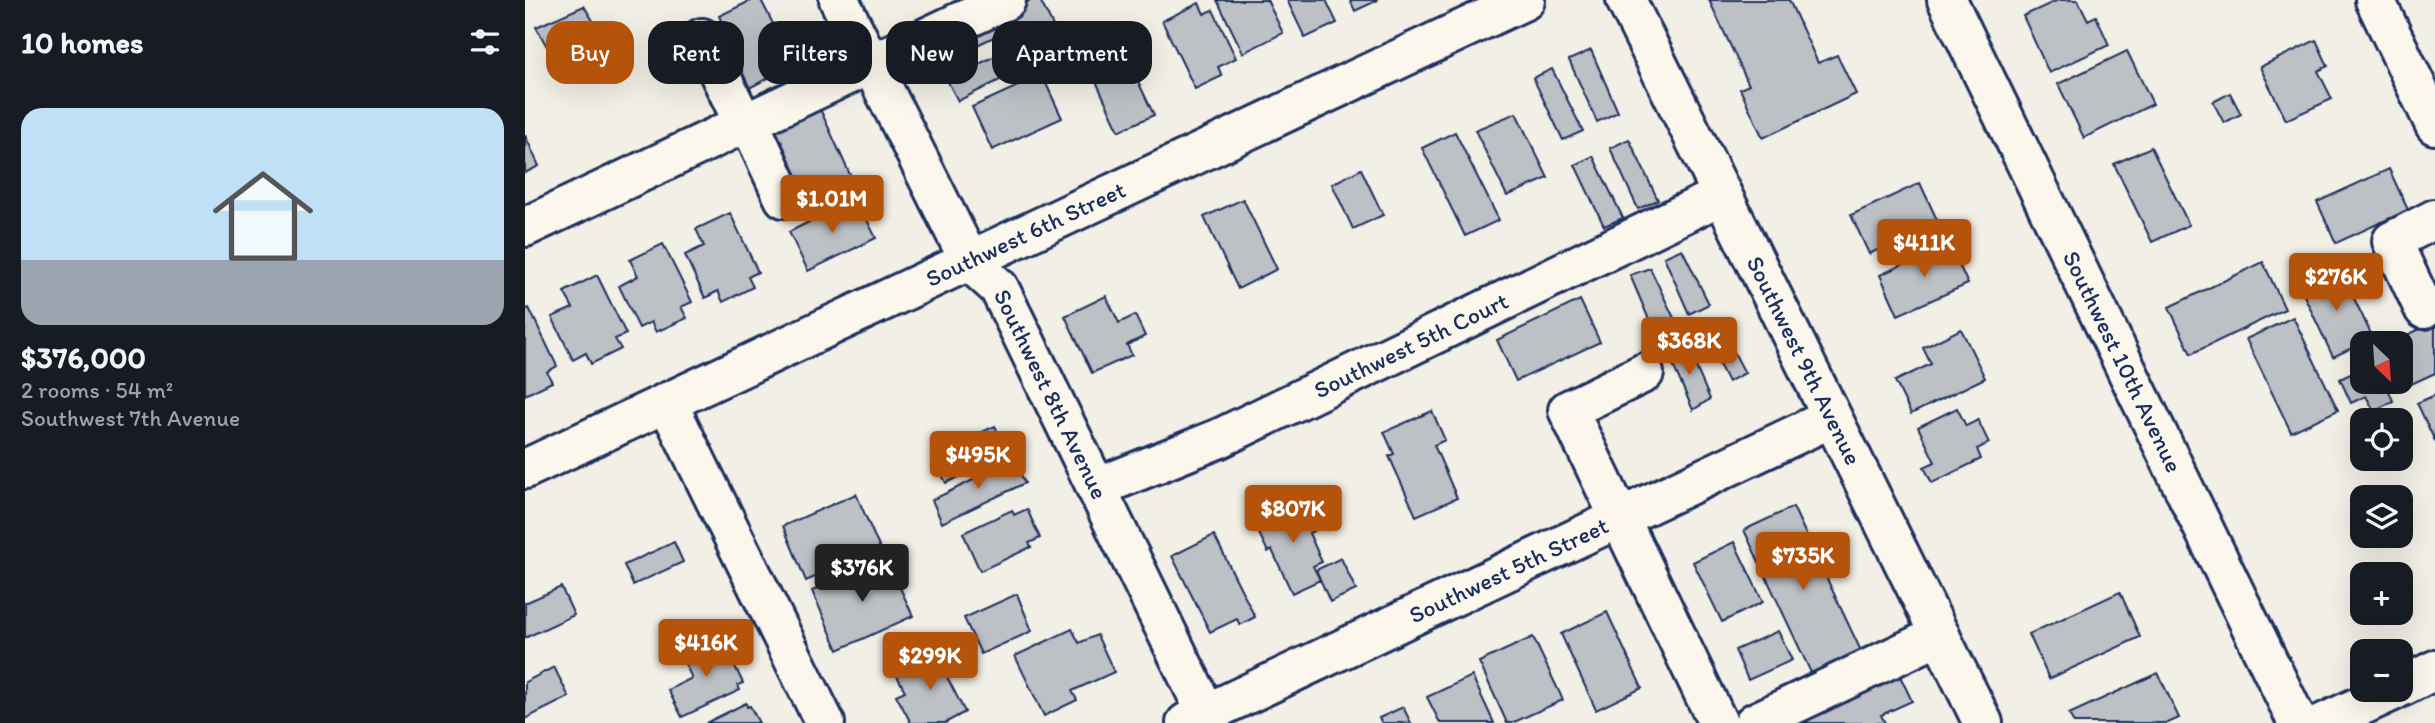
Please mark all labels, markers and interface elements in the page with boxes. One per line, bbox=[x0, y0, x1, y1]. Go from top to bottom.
chip: Buy bbox=[546, 21, 634, 84]
chip: Rent bbox=[648, 21, 744, 84]
chip: Filters bbox=[758, 21, 872, 84]
chip: New bbox=[886, 21, 978, 84]
chip: Apartment bbox=[992, 21, 1152, 84]
icon: filters bbox=[466, 23, 504, 61]
text: 10 homes bbox=[21, 24, 144, 61]
icon: home bbox=[200, 153, 326, 279]
street label: Southwest 6th Street bbox=[921, 174, 1130, 293]
pin: $1.01M bbox=[775, 176, 889, 235]
text: $1.01M bbox=[797, 184, 867, 212]
pin: $411K bbox=[1875, 219, 1973, 279]
text: $411K bbox=[1893, 228, 1955, 256]
street label: Southwest 10th Avenue bbox=[2057, 246, 2189, 477]
street label: Southwest 9th Avenue bbox=[1741, 251, 1868, 469]
pin: $276K bbox=[2287, 254, 2385, 313]
text: $276K bbox=[2305, 262, 2367, 290]
street label: Southwest 8th Avenue bbox=[988, 284, 1115, 504]
street label: Southwest 5th Court bbox=[1309, 286, 1513, 404]
pin: $368K bbox=[1640, 318, 1738, 377]
text: $368K bbox=[1657, 326, 1721, 354]
north arrow bbox=[2350, 331, 2413, 394]
map controls bbox=[2350, 331, 2413, 702]
text: $376,000 bbox=[21, 339, 146, 376]
text: 2 rooms · 54 m² bbox=[21, 376, 173, 404]
text: Southwest 7th Avenue bbox=[21, 404, 240, 432]
button: locate bbox=[2350, 408, 2413, 471]
pin: $495K bbox=[929, 432, 1027, 491]
text: $495K bbox=[946, 440, 1010, 468]
button: layers bbox=[2350, 485, 2413, 548]
pin: $807K bbox=[1244, 486, 1342, 545]
text: $807K bbox=[1261, 494, 1325, 522]
street label: Southwest 5th Street bbox=[1404, 510, 1613, 629]
pin: $735K bbox=[1754, 532, 1852, 592]
text: $735K bbox=[1772, 541, 1834, 569]
pin: $376K bbox=[813, 544, 911, 604]
text: $376K bbox=[831, 553, 893, 581]
button: + bbox=[2350, 562, 2413, 625]
pin: $416K bbox=[657, 620, 755, 679]
text: $416K bbox=[674, 628, 738, 656]
pin: $299K bbox=[881, 632, 979, 692]
button: − bbox=[2350, 639, 2413, 702]
text: $299K bbox=[899, 641, 961, 669]

